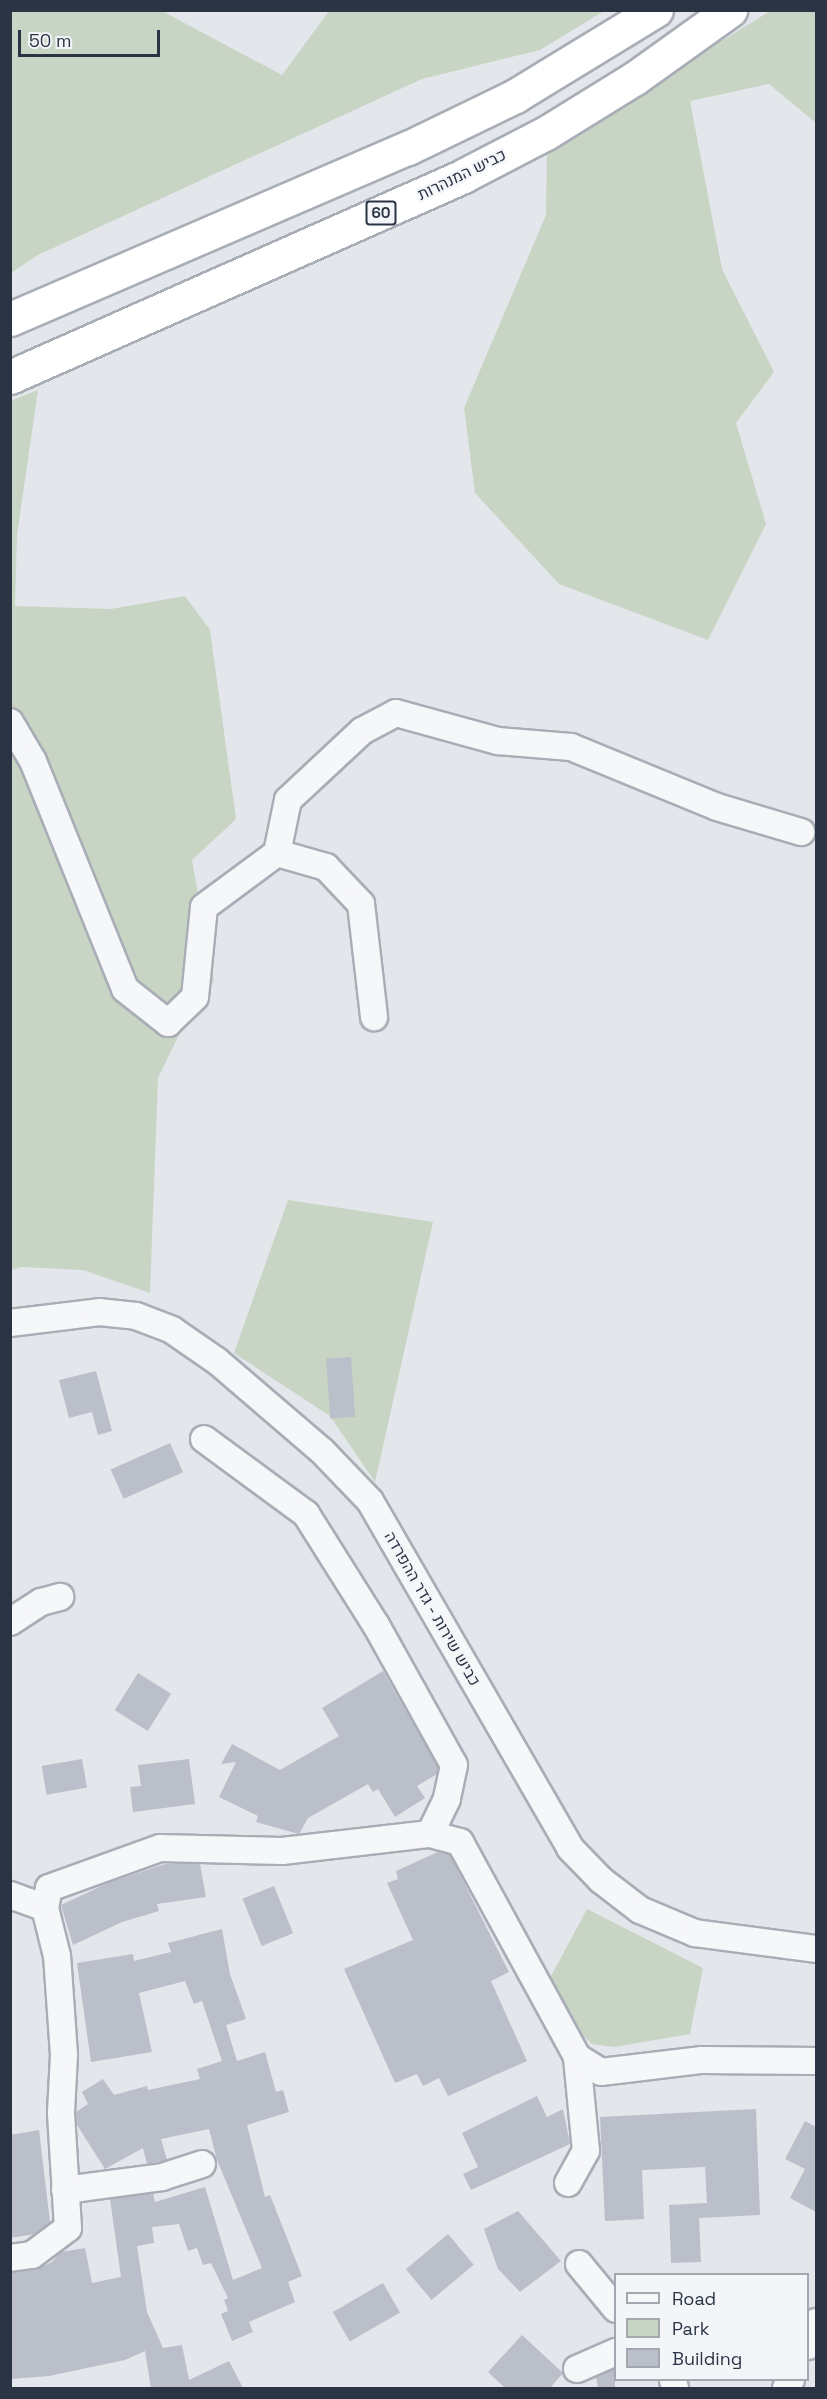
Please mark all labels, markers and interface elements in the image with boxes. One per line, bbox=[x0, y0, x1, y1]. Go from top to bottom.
scale bar bbox=[21, 18, 164, 56]
text: 50 m bbox=[29, 29, 71, 52]
street label: כביש המנהרות bbox=[415, 145, 509, 205]
road number: 60 bbox=[364, 201, 398, 225]
street label: כביש שירות - גדר ההפרדה bbox=[380, 1528, 484, 1690]
legend bbox=[614, 2273, 809, 2381]
text: Road bbox=[672, 2287, 716, 2310]
text: Park bbox=[672, 2317, 709, 2340]
text: Building bbox=[672, 2347, 742, 2370]

